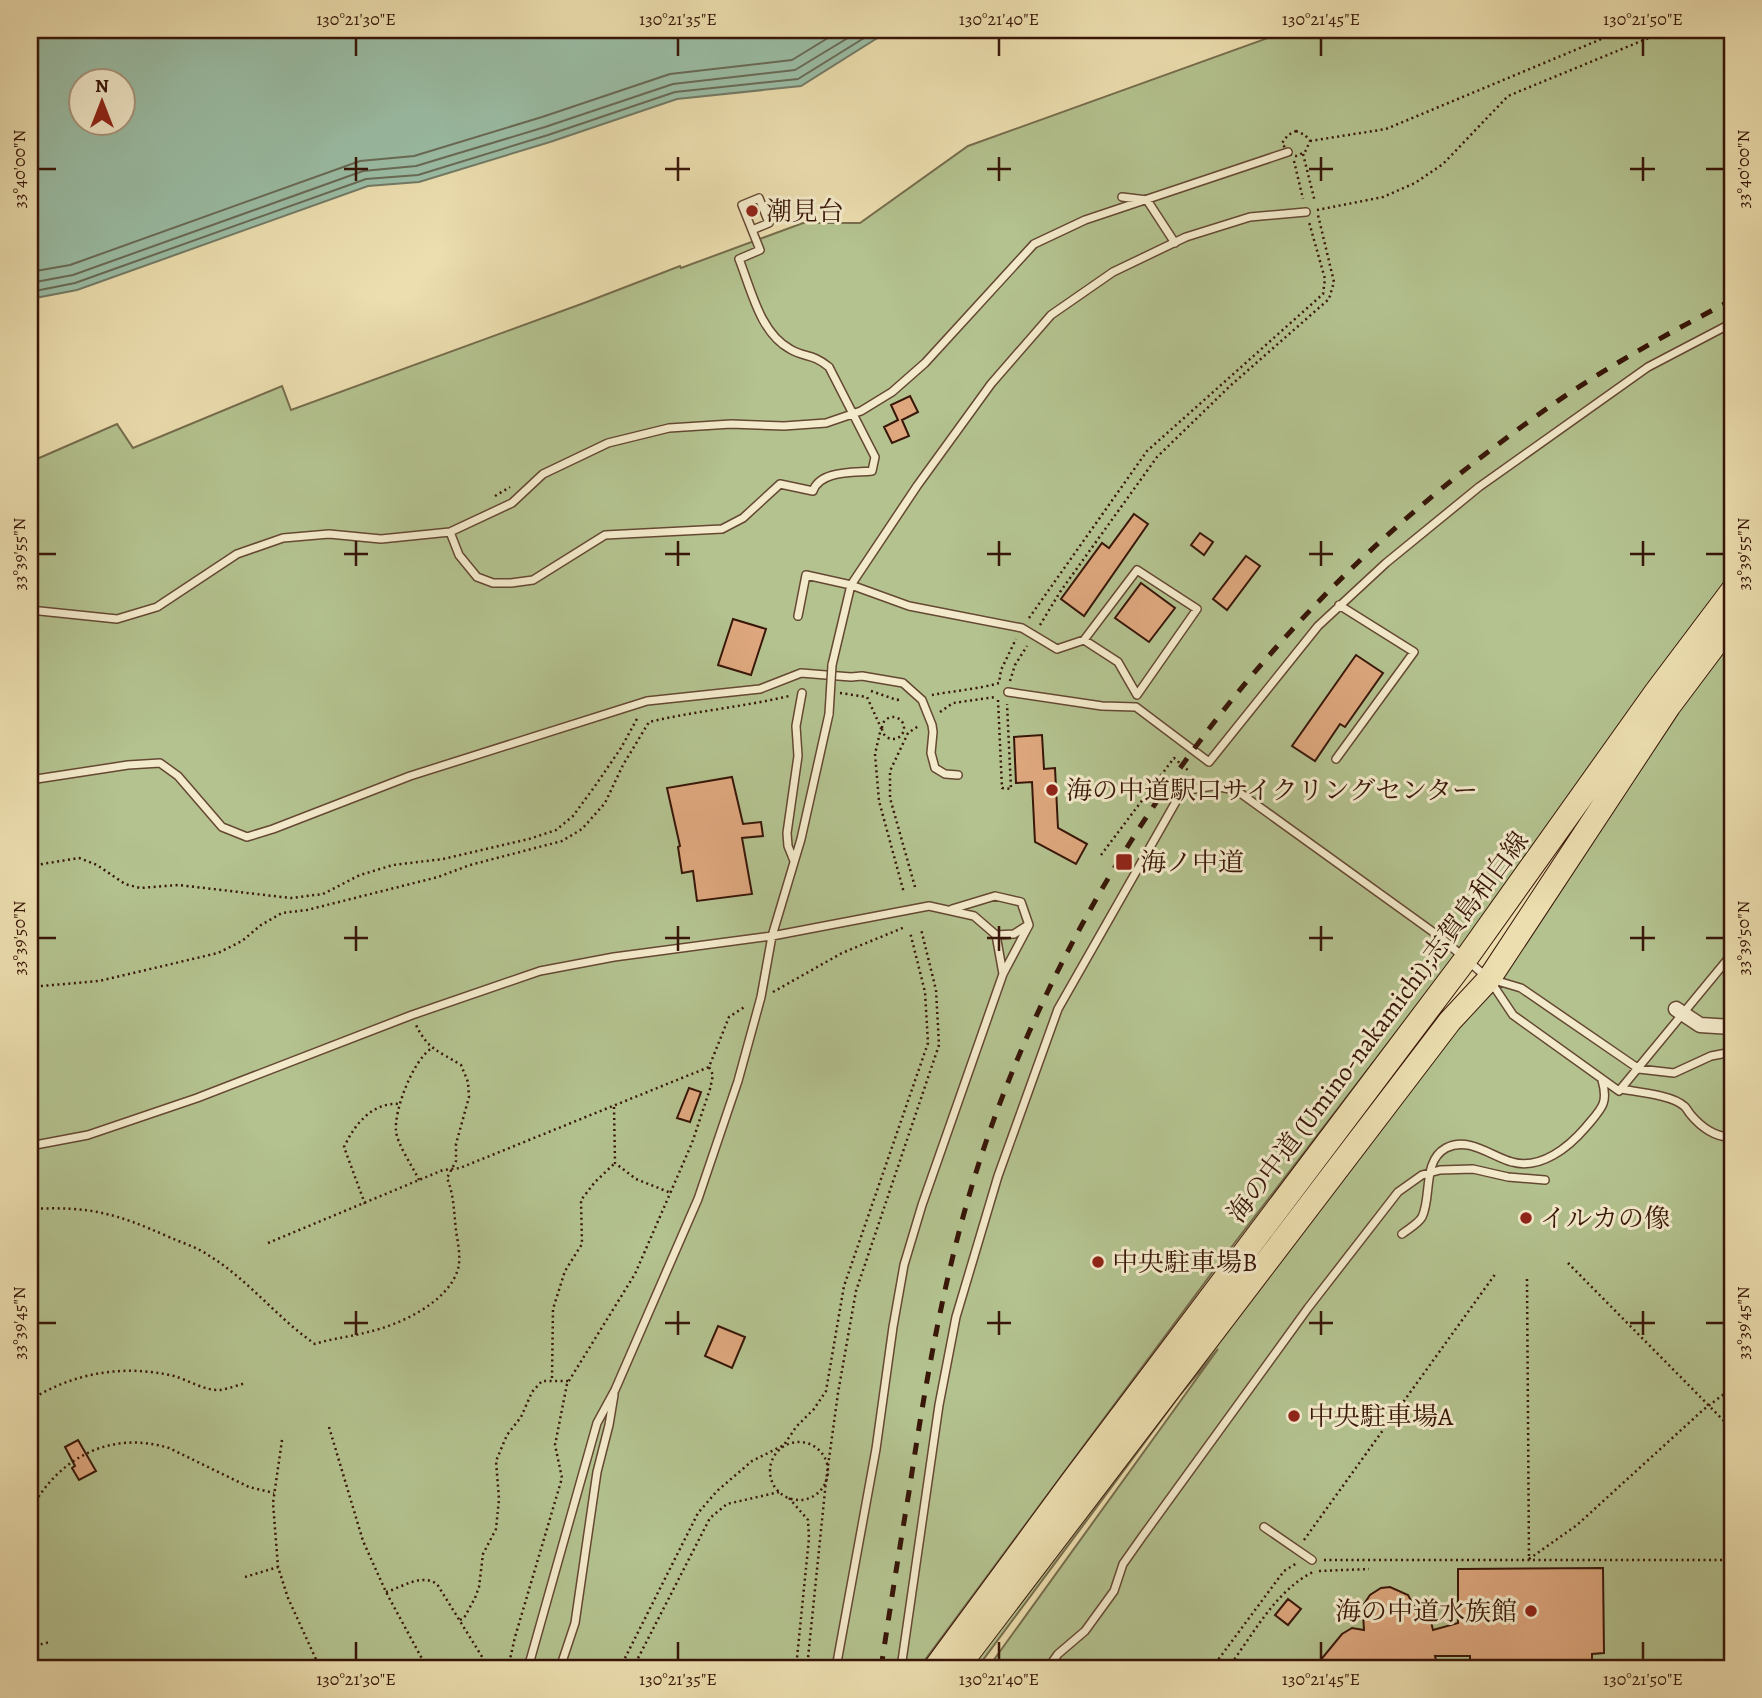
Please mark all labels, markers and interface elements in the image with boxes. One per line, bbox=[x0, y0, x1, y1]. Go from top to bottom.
text: 130°21'30"E bbox=[316, 7, 396, 31]
text: 130°21'35"E bbox=[639, 7, 717, 31]
text: 130°21'40"E bbox=[959, 7, 1039, 31]
text: 130°21'45"E bbox=[1282, 7, 1360, 31]
text: 130°21'50"E bbox=[1603, 7, 1683, 31]
north arrow bbox=[66, 66, 136, 136]
text: N bbox=[95, 73, 109, 99]
text: 33°40'00"N bbox=[7, 130, 31, 208]
text: 33°40'00"N bbox=[1731, 130, 1755, 208]
place label: 潮見台 bbox=[766, 194, 844, 229]
marker: 潮見台 bbox=[744, 203, 760, 219]
text: 33°39'55"N bbox=[7, 517, 31, 591]
text: 33°39'55"N bbox=[1731, 517, 1755, 591]
place label: 海の中道駅口サイクリングセンター bbox=[1066, 773, 1478, 808]
marker: 海の中道駅口サイクリングセンター bbox=[1044, 782, 1060, 798]
street label: 海の中道 (Umino-nakamichi);志賀島和白線 bbox=[1219, 824, 1537, 1230]
place label: 海ノ中道 bbox=[1140, 845, 1244, 880]
marker: 海ノ中道 bbox=[1114, 852, 1134, 872]
text: 33°39'50"N bbox=[7, 900, 31, 975]
text: 33°39'50"N bbox=[1731, 900, 1755, 975]
place label: イルカの像 bbox=[1540, 1201, 1670, 1236]
marker: イルカの像 bbox=[1518, 1210, 1534, 1226]
place label: 中央駐車場B bbox=[1112, 1245, 1258, 1280]
marker: 中央駐車場B bbox=[1090, 1254, 1106, 1270]
text: 33°39'45"N bbox=[7, 1286, 31, 1360]
text: 33°39'45"N bbox=[1731, 1286, 1755, 1360]
place label: 中央駐車場A bbox=[1308, 1399, 1454, 1434]
marker: 中央駐車場A bbox=[1286, 1408, 1302, 1424]
place label: 海の中道水族館 bbox=[1335, 1594, 1517, 1629]
marker: 海の中道水族館 bbox=[1523, 1603, 1539, 1619]
text: 130°21'30"E bbox=[316, 1667, 396, 1691]
text: 130°21'35"E bbox=[639, 1667, 717, 1691]
text: 130°21'40"E bbox=[959, 1667, 1039, 1691]
text: 130°21'45"E bbox=[1282, 1667, 1360, 1691]
text: 130°21'50"E bbox=[1603, 1667, 1683, 1691]

